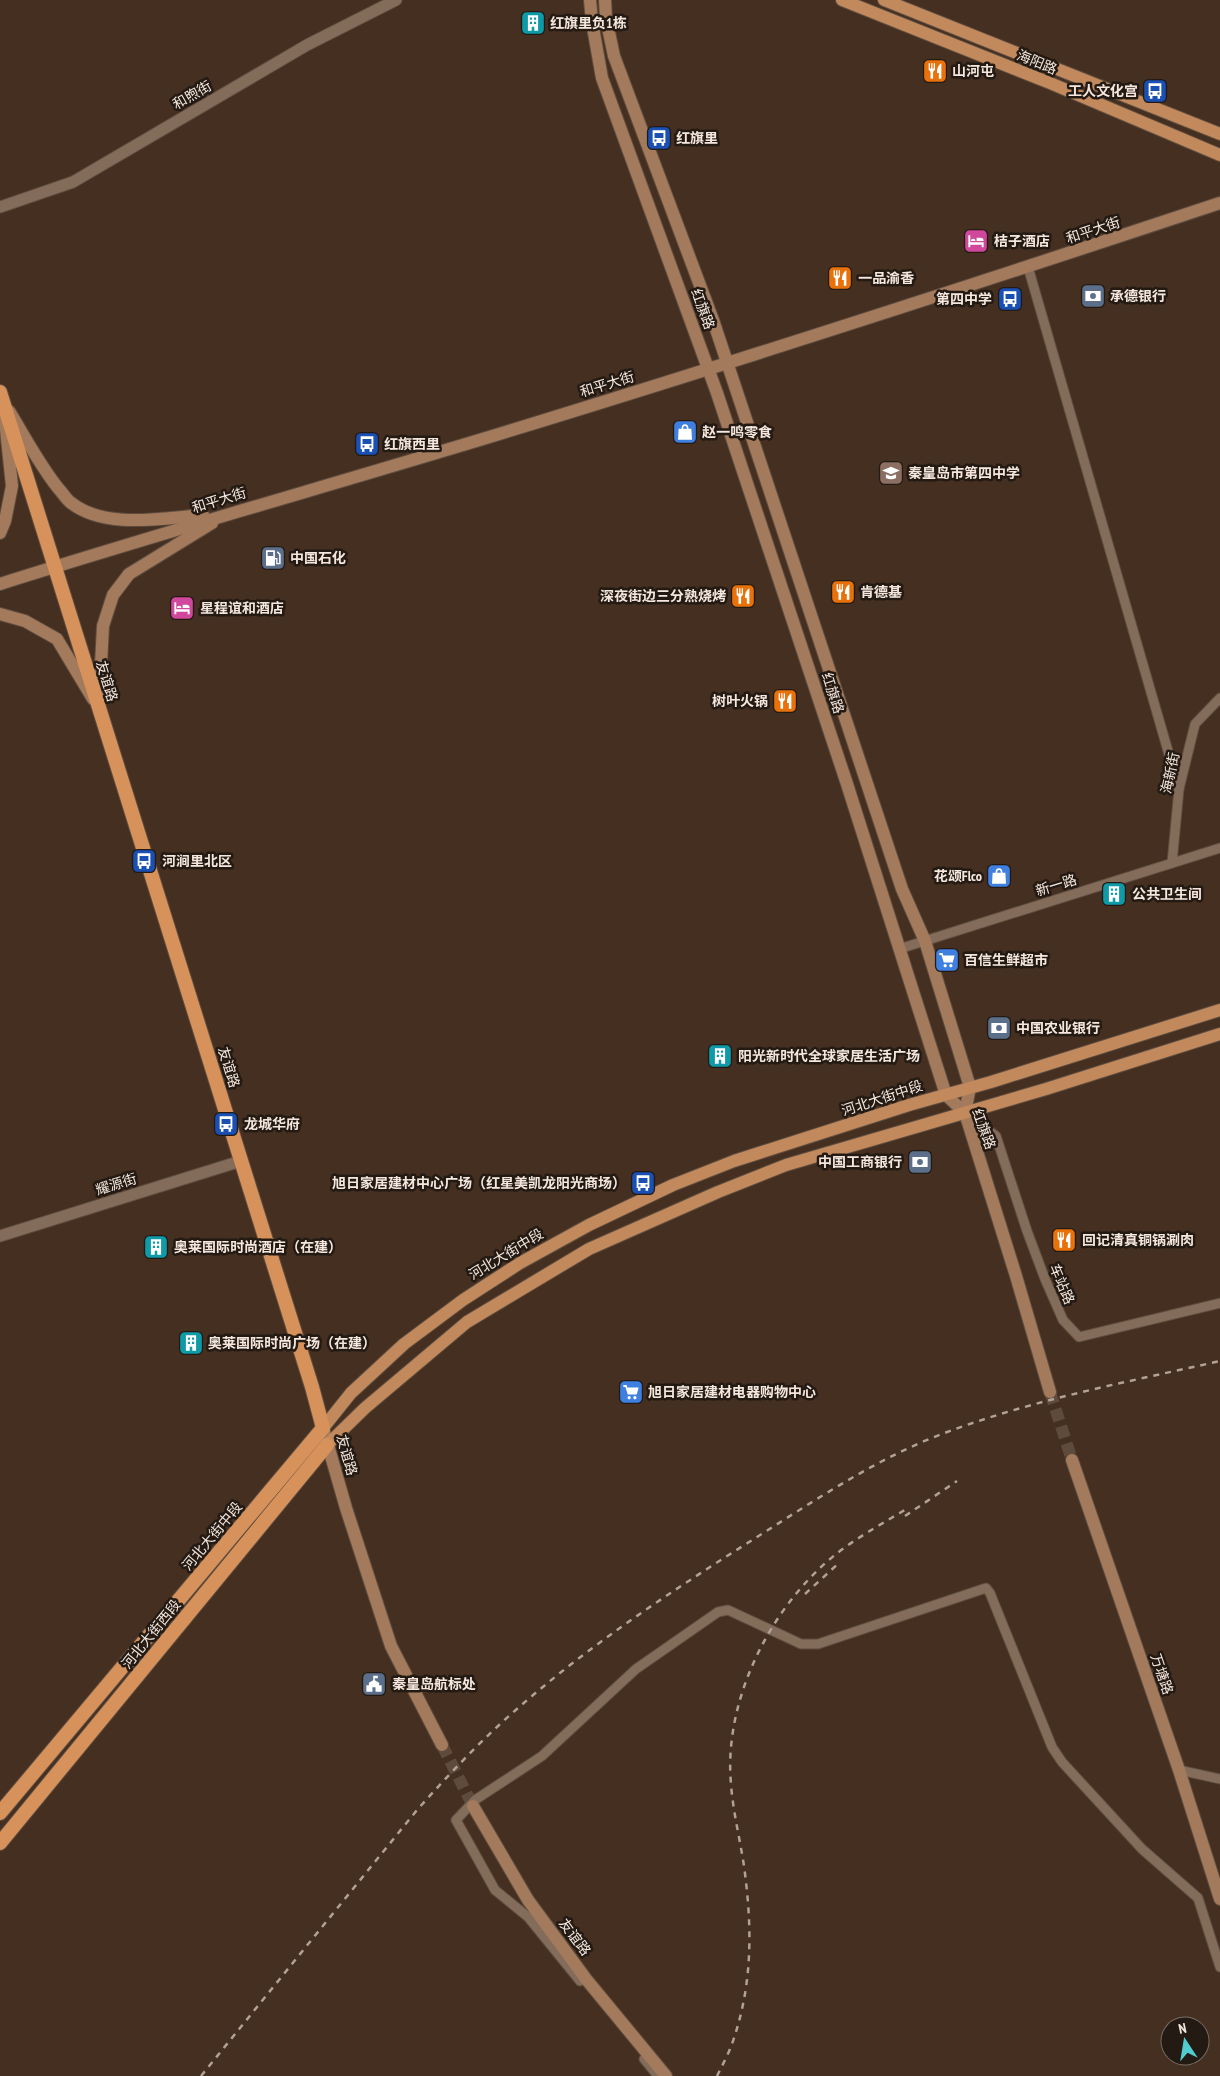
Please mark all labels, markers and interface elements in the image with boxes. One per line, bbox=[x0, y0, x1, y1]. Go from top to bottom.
building icon: 红旗里负1栋 bbox=[520, 10, 546, 36]
place label: 红旗里负1栋 bbox=[550, 14, 627, 32]
street label: 海阳路 bbox=[1014, 46, 1060, 78]
restaurant icon: 山河屯 bbox=[922, 58, 948, 84]
place label: 山河屯 bbox=[952, 62, 994, 80]
street label: 和煦街 bbox=[169, 77, 215, 113]
bus stop icon: 工人文化宫 bbox=[1142, 78, 1168, 104]
place label: 工人文化宫 bbox=[1068, 82, 1138, 100]
bus stop icon: 红旗里 bbox=[646, 125, 672, 151]
place label: 红旗里 bbox=[676, 129, 718, 147]
street label: 和平大街 bbox=[1064, 213, 1122, 247]
hotel icon: 桔子酒店 bbox=[963, 228, 989, 254]
place label: 桔子酒店 bbox=[994, 232, 1050, 250]
restaurant icon: 一品渝香 bbox=[827, 265, 853, 291]
place label: 一品渝香 bbox=[858, 269, 914, 287]
bank icon: 承德银行 bbox=[1080, 283, 1106, 309]
street label: 红旗路 bbox=[687, 286, 719, 332]
bus stop icon: 第四中学 bbox=[997, 286, 1023, 312]
place label: 承德银行 bbox=[1110, 287, 1166, 305]
place label: 第四中学 bbox=[936, 290, 992, 308]
street label: 和平大街 bbox=[578, 367, 636, 401]
shop icon: 赵一鸣零食 bbox=[672, 419, 698, 445]
place label: 赵一鸣零食 bbox=[702, 423, 772, 441]
bus stop icon: 红旗西里 bbox=[354, 431, 380, 457]
place label: 红旗西里 bbox=[384, 435, 440, 453]
school or university icon: 秦皇岛市第四中学 bbox=[878, 460, 904, 486]
place label: 秦皇岛市第四中学 bbox=[908, 464, 1020, 482]
street label: 和平大街 bbox=[190, 483, 248, 517]
fuel station icon: 中国石化 bbox=[260, 545, 286, 571]
place label: 中国石化 bbox=[290, 549, 346, 567]
restaurant icon: 肯德基 bbox=[830, 579, 856, 605]
restaurant icon: 深夜街边三分熟烧烤 bbox=[730, 583, 756, 609]
place label: 肯德基 bbox=[860, 583, 902, 601]
place label: 深夜街边三分熟烧烤 bbox=[600, 587, 726, 605]
hotel icon: 星程谊和酒店 bbox=[169, 595, 195, 621]
place label: 星程谊和酒店 bbox=[200, 599, 284, 617]
street label: 友谊路 bbox=[92, 658, 122, 704]
street label: 红旗路 bbox=[818, 670, 848, 716]
restaurant icon: 树叶火锅 bbox=[772, 688, 798, 714]
place label: 树叶火锅 bbox=[712, 692, 768, 710]
street label: 海新街 bbox=[1157, 751, 1183, 795]
bus stop icon: 河涧里北区 bbox=[131, 848, 157, 874]
place label: 河涧里北区 bbox=[162, 852, 232, 870]
shop icon: 花颂Flco bbox=[986, 863, 1012, 889]
place label: 花颂Flco bbox=[934, 867, 982, 885]
street label: 新一路 bbox=[1033, 870, 1079, 900]
building icon: 公共卫生间 bbox=[1101, 881, 1127, 907]
place label: 公共卫生间 bbox=[1132, 885, 1202, 903]
supermarket icon: 百信生鲜超市 bbox=[934, 947, 960, 973]
place label: 百信生鲜超市 bbox=[964, 951, 1048, 969]
bank icon: 中国农业银行 bbox=[986, 1015, 1012, 1041]
place label: 中国农业银行 bbox=[1016, 1019, 1100, 1037]
building icon: 阳光新时代全球家居生活广场 bbox=[707, 1043, 733, 1069]
street label: 友谊路 bbox=[214, 1044, 244, 1090]
place label: 阳光新时代全球家居生活广场 bbox=[738, 1047, 920, 1065]
street label: 河北大街中段 bbox=[839, 1076, 925, 1120]
street label: 红旗路 bbox=[968, 1106, 1000, 1152]
bus stop icon: 龙城华府 bbox=[213, 1111, 239, 1137]
place label: 龙城华府 bbox=[244, 1115, 300, 1133]
bank icon: 中国工商银行 bbox=[907, 1149, 933, 1175]
place label: 中国工商银行 bbox=[818, 1153, 902, 1171]
street label: 耀源街 bbox=[93, 1169, 139, 1199]
bus stop icon: 旭日家居建材中心广场（红星美凯龙阳光商场） bbox=[630, 1170, 656, 1196]
place label: 旭日家居建材中心广场（红星美凯龙阳光商场） bbox=[332, 1174, 626, 1192]
street label: 河北大街中段 bbox=[465, 1225, 547, 1283]
restaurant icon: 回记清真铜锅涮肉 bbox=[1051, 1227, 1077, 1253]
place label: 回记清真铜锅涮肉 bbox=[1082, 1231, 1194, 1249]
building icon: 奥莱国际时尚酒店（在建） bbox=[143, 1234, 169, 1260]
place label: 奥莱国际时尚酒店（在建） bbox=[174, 1238, 342, 1256]
street label: 车站路 bbox=[1046, 1261, 1078, 1307]
building icon: 奥莱国际时尚广场（在建） bbox=[178, 1330, 204, 1356]
place label: 奥莱国际时尚广场（在建） bbox=[208, 1334, 376, 1352]
supermarket icon: 旭日家居建材电器购物中心 bbox=[618, 1379, 644, 1405]
place label: 旭日家居建材电器购物中心 bbox=[648, 1383, 816, 1401]
street label: 友谊路 bbox=[333, 1432, 361, 1478]
street label: 河北大街中段 bbox=[178, 1498, 246, 1574]
street label: 河北大街西段 bbox=[118, 1596, 184, 1672]
street label: 万塘路 bbox=[1147, 1651, 1177, 1697]
public building icon: 秦皇岛航标处 bbox=[361, 1671, 387, 1697]
place label: 秦皇岛航标处 bbox=[392, 1675, 476, 1693]
street label: 友谊路 bbox=[555, 1915, 595, 1959]
north arrow bbox=[1160, 2016, 1210, 2066]
text: N bbox=[1177, 2019, 1188, 2038]

